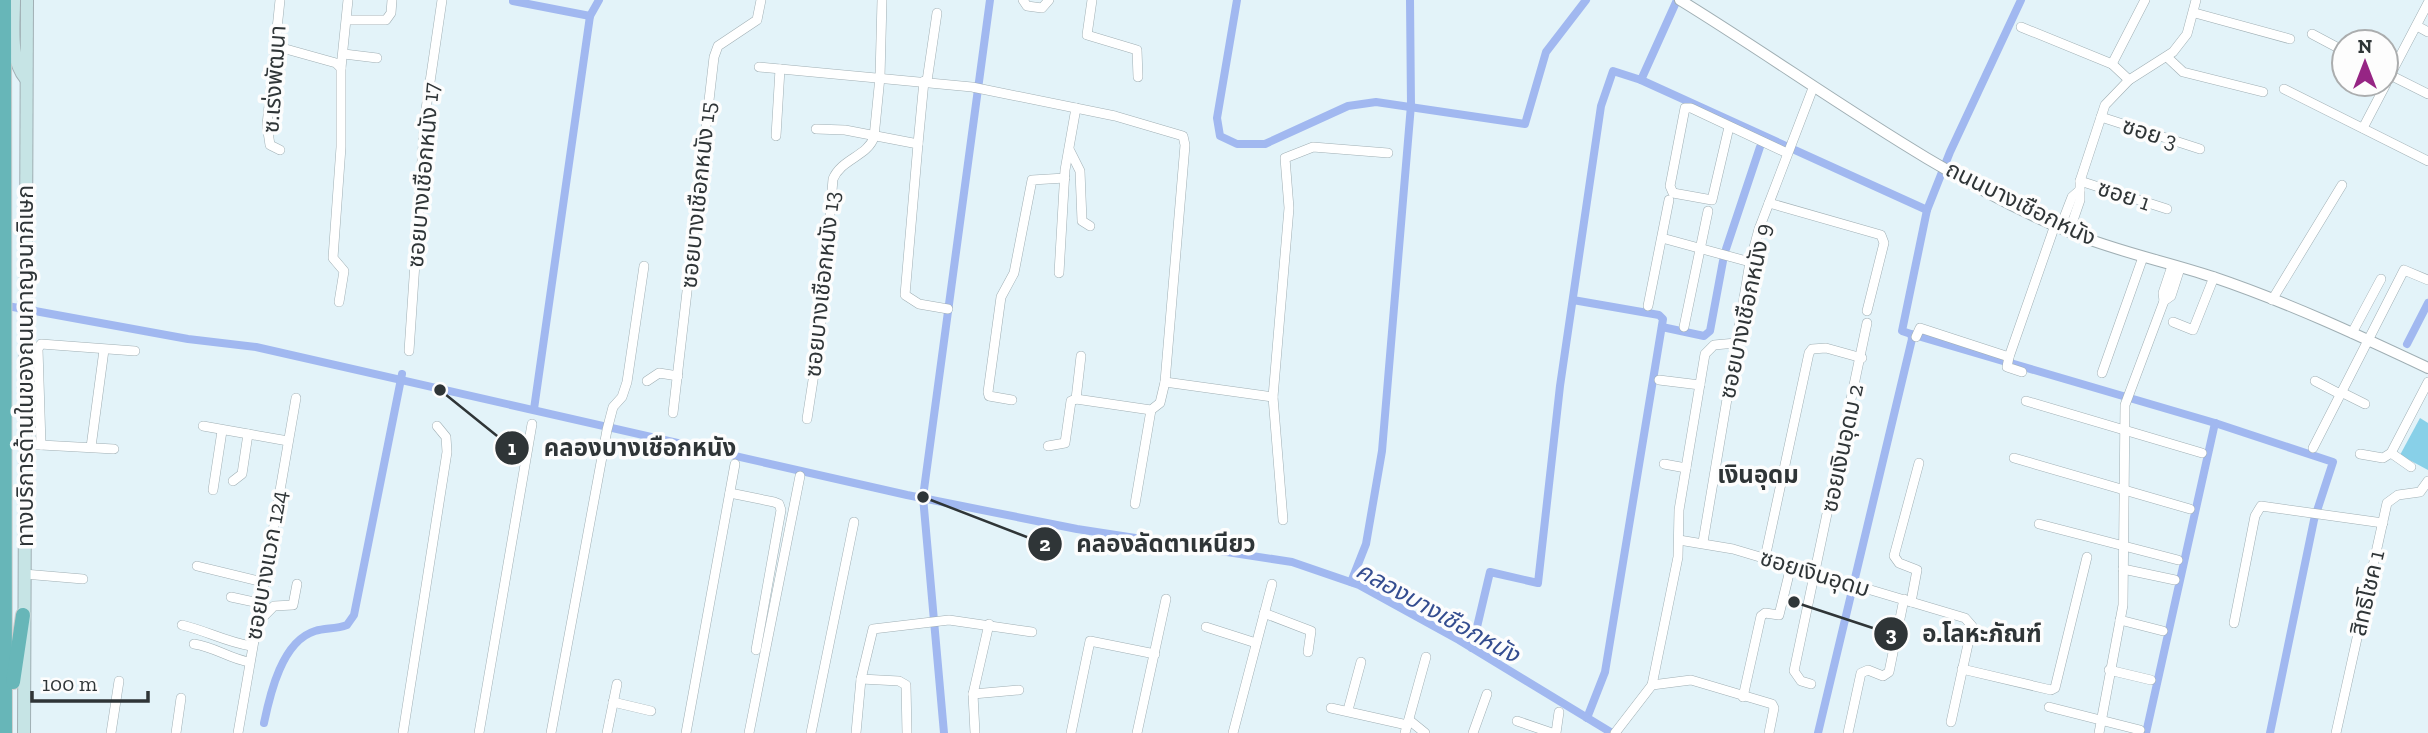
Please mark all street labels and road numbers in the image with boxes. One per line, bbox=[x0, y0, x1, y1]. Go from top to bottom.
street label: ซ.เร่งพัฒนา bbox=[256, 24, 292, 134]
street label: ซอยบางเชือกหนัง 17 bbox=[401, 81, 445, 269]
street label: ซอยบางเชือกหนัง 15 bbox=[674, 100, 722, 290]
street label: ซอย 3 bbox=[2119, 111, 2181, 155]
street label: ถนนบางเชือกหนัง bbox=[1941, 155, 2101, 251]
street label: ซอย 1 bbox=[2094, 173, 2154, 217]
street label: ทางบริการด้านในของถนนกาญจนาภิเษก bbox=[11, 185, 39, 547]
street label: ซอยบางเชือกหนัง 13 bbox=[798, 190, 846, 378]
street label: ซอยบางเชือกหนัง 9 bbox=[1713, 221, 1777, 401]
street label: ซอยเงินอุดม 2 bbox=[1815, 381, 1869, 515]
street label: ซอยบางแวก 124 bbox=[239, 488, 293, 642]
street label: ซอยเงินอุดม bbox=[1757, 543, 1873, 603]
street label: สิทธิโชค 1 bbox=[2344, 547, 2390, 639]

